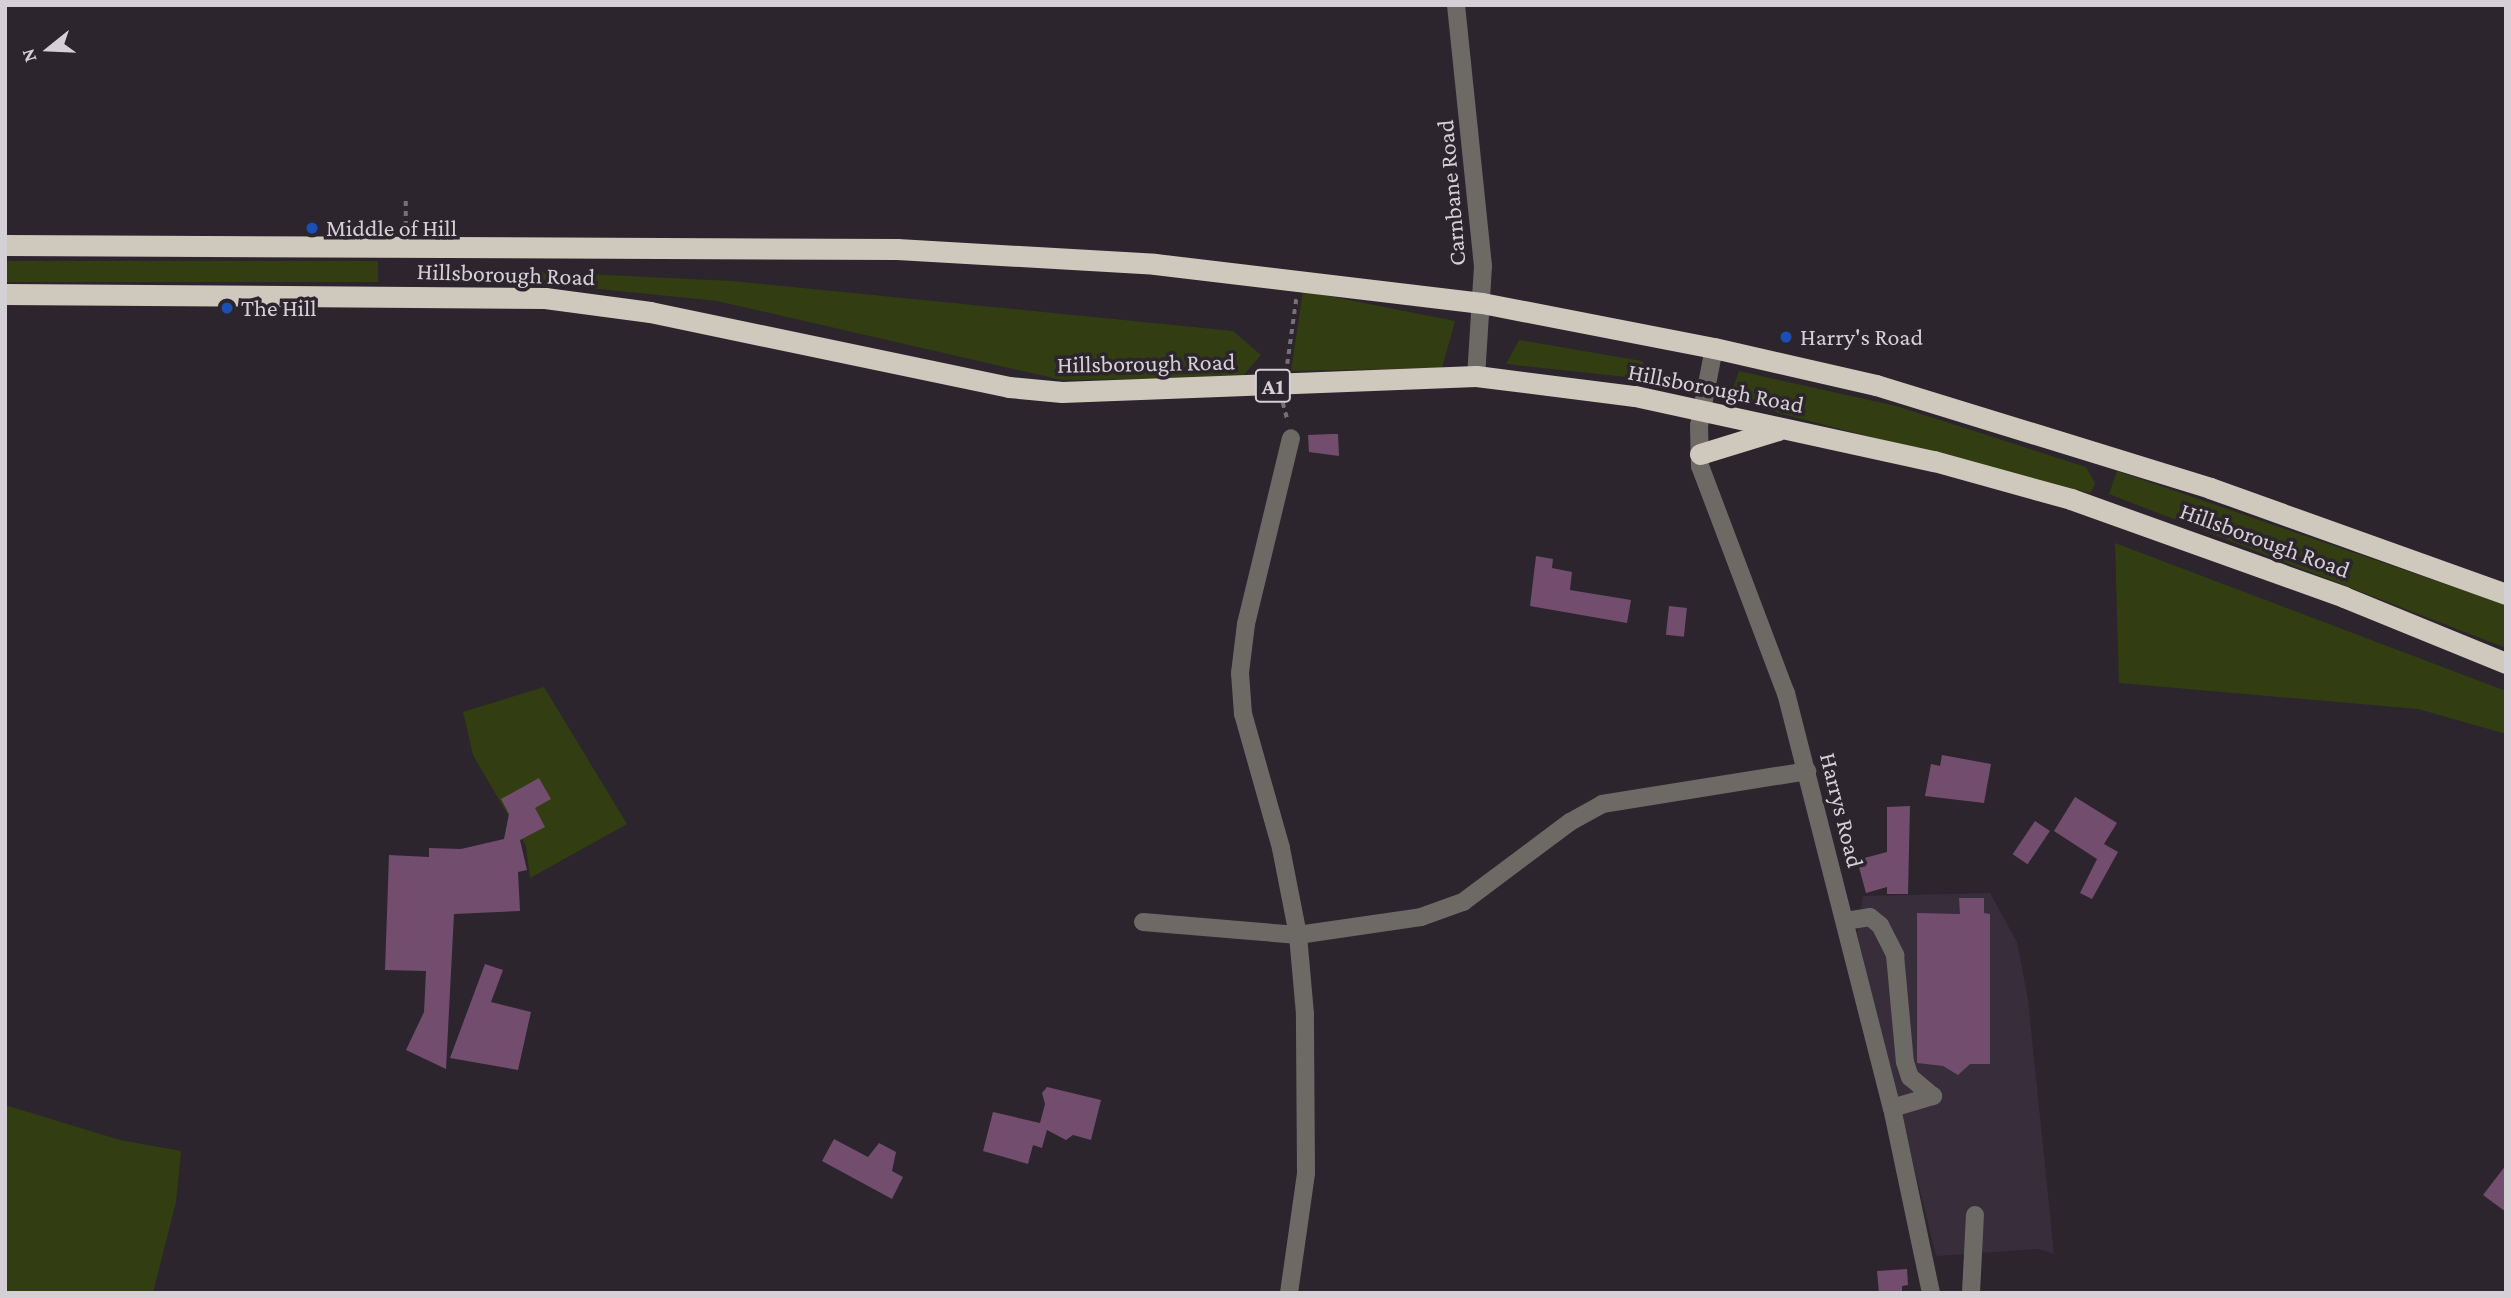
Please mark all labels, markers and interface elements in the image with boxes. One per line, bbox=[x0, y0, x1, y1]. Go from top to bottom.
north arrow bbox=[14, 14, 84, 84]
text: N bbox=[17, 46, 41, 65]
street label: Carnbane Road bbox=[1430, 119, 1472, 267]
place label: Middle of Hill bbox=[326, 214, 457, 242]
marker: Middle of Hill bbox=[304, 220, 320, 236]
street label: Hillsborough Road bbox=[416, 256, 596, 292]
place label: The Hill bbox=[241, 294, 317, 322]
marker: The Hill bbox=[219, 300, 235, 316]
place label: Harry's Road bbox=[1800, 323, 1923, 351]
marker: Harry's Road bbox=[1778, 329, 1794, 345]
street label: Hillsborough Road bbox=[1057, 347, 1235, 379]
street label: Hillsborough Road bbox=[1626, 357, 1806, 419]
road number: A1 bbox=[1254, 366, 1292, 406]
street label: Hillsborough Road bbox=[2176, 496, 2354, 584]
street label: Harrys Road bbox=[1814, 750, 1870, 870]

